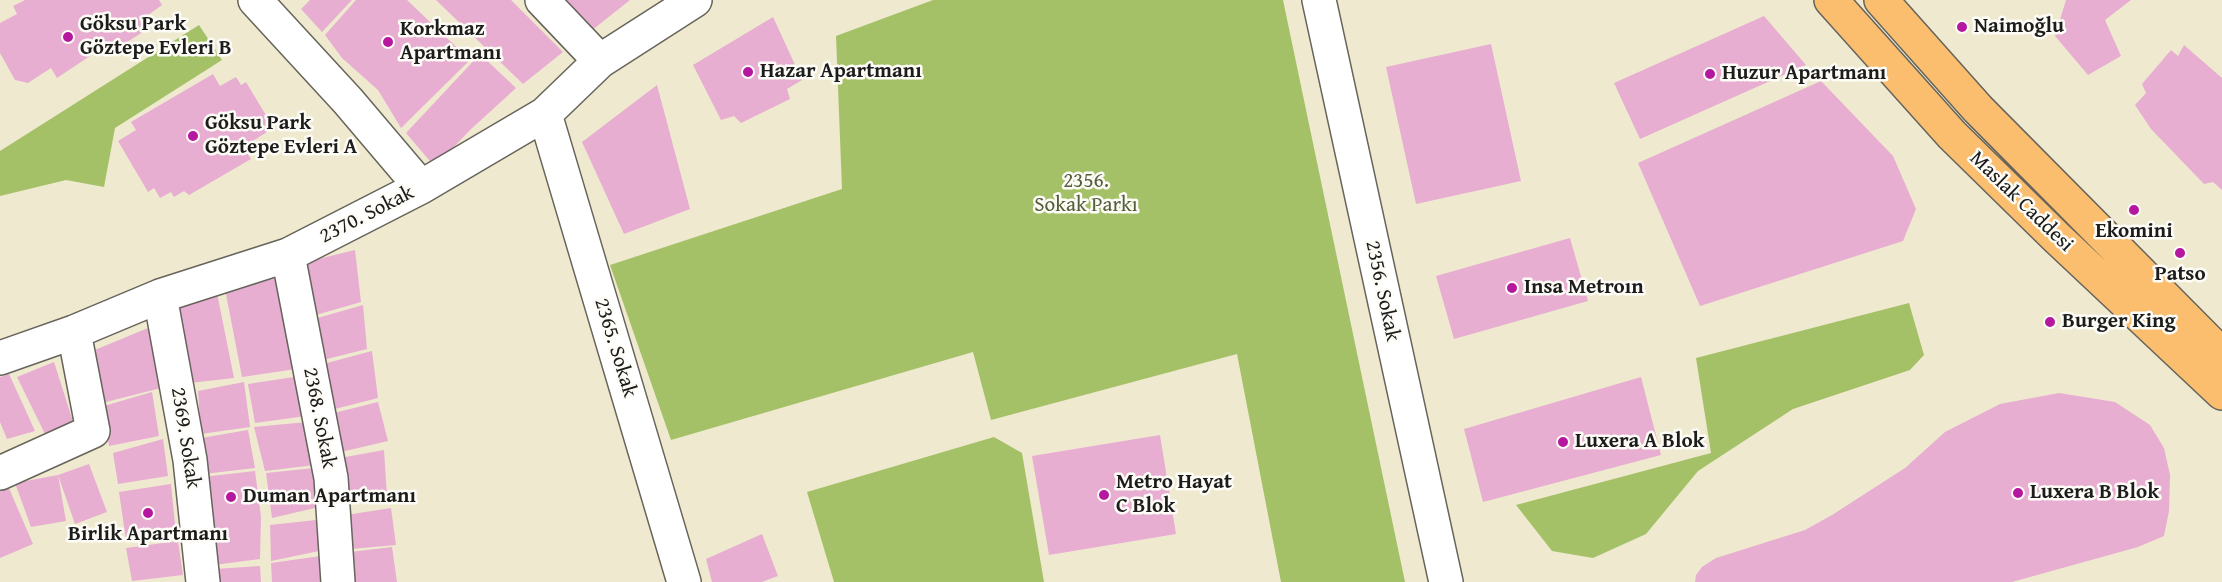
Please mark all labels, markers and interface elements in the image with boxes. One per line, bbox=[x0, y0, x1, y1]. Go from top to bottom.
place label: Göksu Park Göztepe Evleri B bbox=[80, 12, 232, 62]
place label: Naimoğlu bbox=[1974, 14, 2064, 40]
place label: Korkmaz Apartmanı bbox=[400, 17, 501, 67]
marker: Naimoğlu bbox=[1955, 20, 1969, 34]
marker: Göksu Park Göztepe Evleri B bbox=[61, 30, 75, 44]
marker: Korkmaz Apartmanı bbox=[381, 35, 395, 49]
place label: Hazar Apartmanı bbox=[760, 59, 922, 85]
place label: Huzur Apartmanı bbox=[1722, 61, 1886, 87]
marker: Hazar Apartmanı bbox=[741, 65, 755, 79]
marker: Huzur Apartmanı bbox=[1703, 67, 1717, 81]
place label: Göksu Park Göztepe Evleri A bbox=[205, 111, 357, 161]
marker: Göksu Park Göztepe Evleri A bbox=[186, 129, 200, 143]
street label: Maslak Caddesi bbox=[1964, 146, 2078, 258]
park label: 2356. Sokak Parkı bbox=[1034, 169, 1138, 219]
street label: 2370. Sokak bbox=[316, 181, 418, 249]
marker: Ekomini bbox=[2127, 203, 2141, 217]
place label: Ekomini bbox=[2095, 219, 2173, 245]
street label: 2356. Sokak bbox=[1359, 238, 1405, 344]
marker: Patso bbox=[2173, 246, 2187, 260]
place label: Patso bbox=[2154, 262, 2206, 288]
place label: Insa Metroın bbox=[1524, 275, 1644, 301]
marker: Insa Metroın bbox=[1505, 281, 1519, 295]
street label: 2365. Sokak bbox=[588, 295, 642, 401]
place label: Burger King bbox=[2062, 309, 2176, 335]
marker: Burger King bbox=[2043, 315, 2057, 329]
street label: 2368. Sokak bbox=[297, 365, 341, 471]
street label: 2369. Sokak bbox=[165, 385, 205, 491]
place label: Luxera A Blok bbox=[1575, 429, 1705, 455]
marker: Luxera A Blok bbox=[1556, 435, 1570, 449]
place label: Metro Hayat C Blok bbox=[1116, 470, 1232, 520]
place label: Luxera B Blok bbox=[2030, 480, 2159, 506]
place label: Duman Apartmanı bbox=[243, 484, 416, 510]
marker: Luxera B Blok bbox=[2011, 486, 2025, 500]
marker: Metro Hayat C Blok bbox=[1097, 488, 1111, 502]
marker: Duman Apartmanı bbox=[224, 490, 238, 504]
marker: Birlik Apartmanı bbox=[141, 506, 155, 520]
place label: Birlik Apartmanı bbox=[68, 522, 228, 548]

